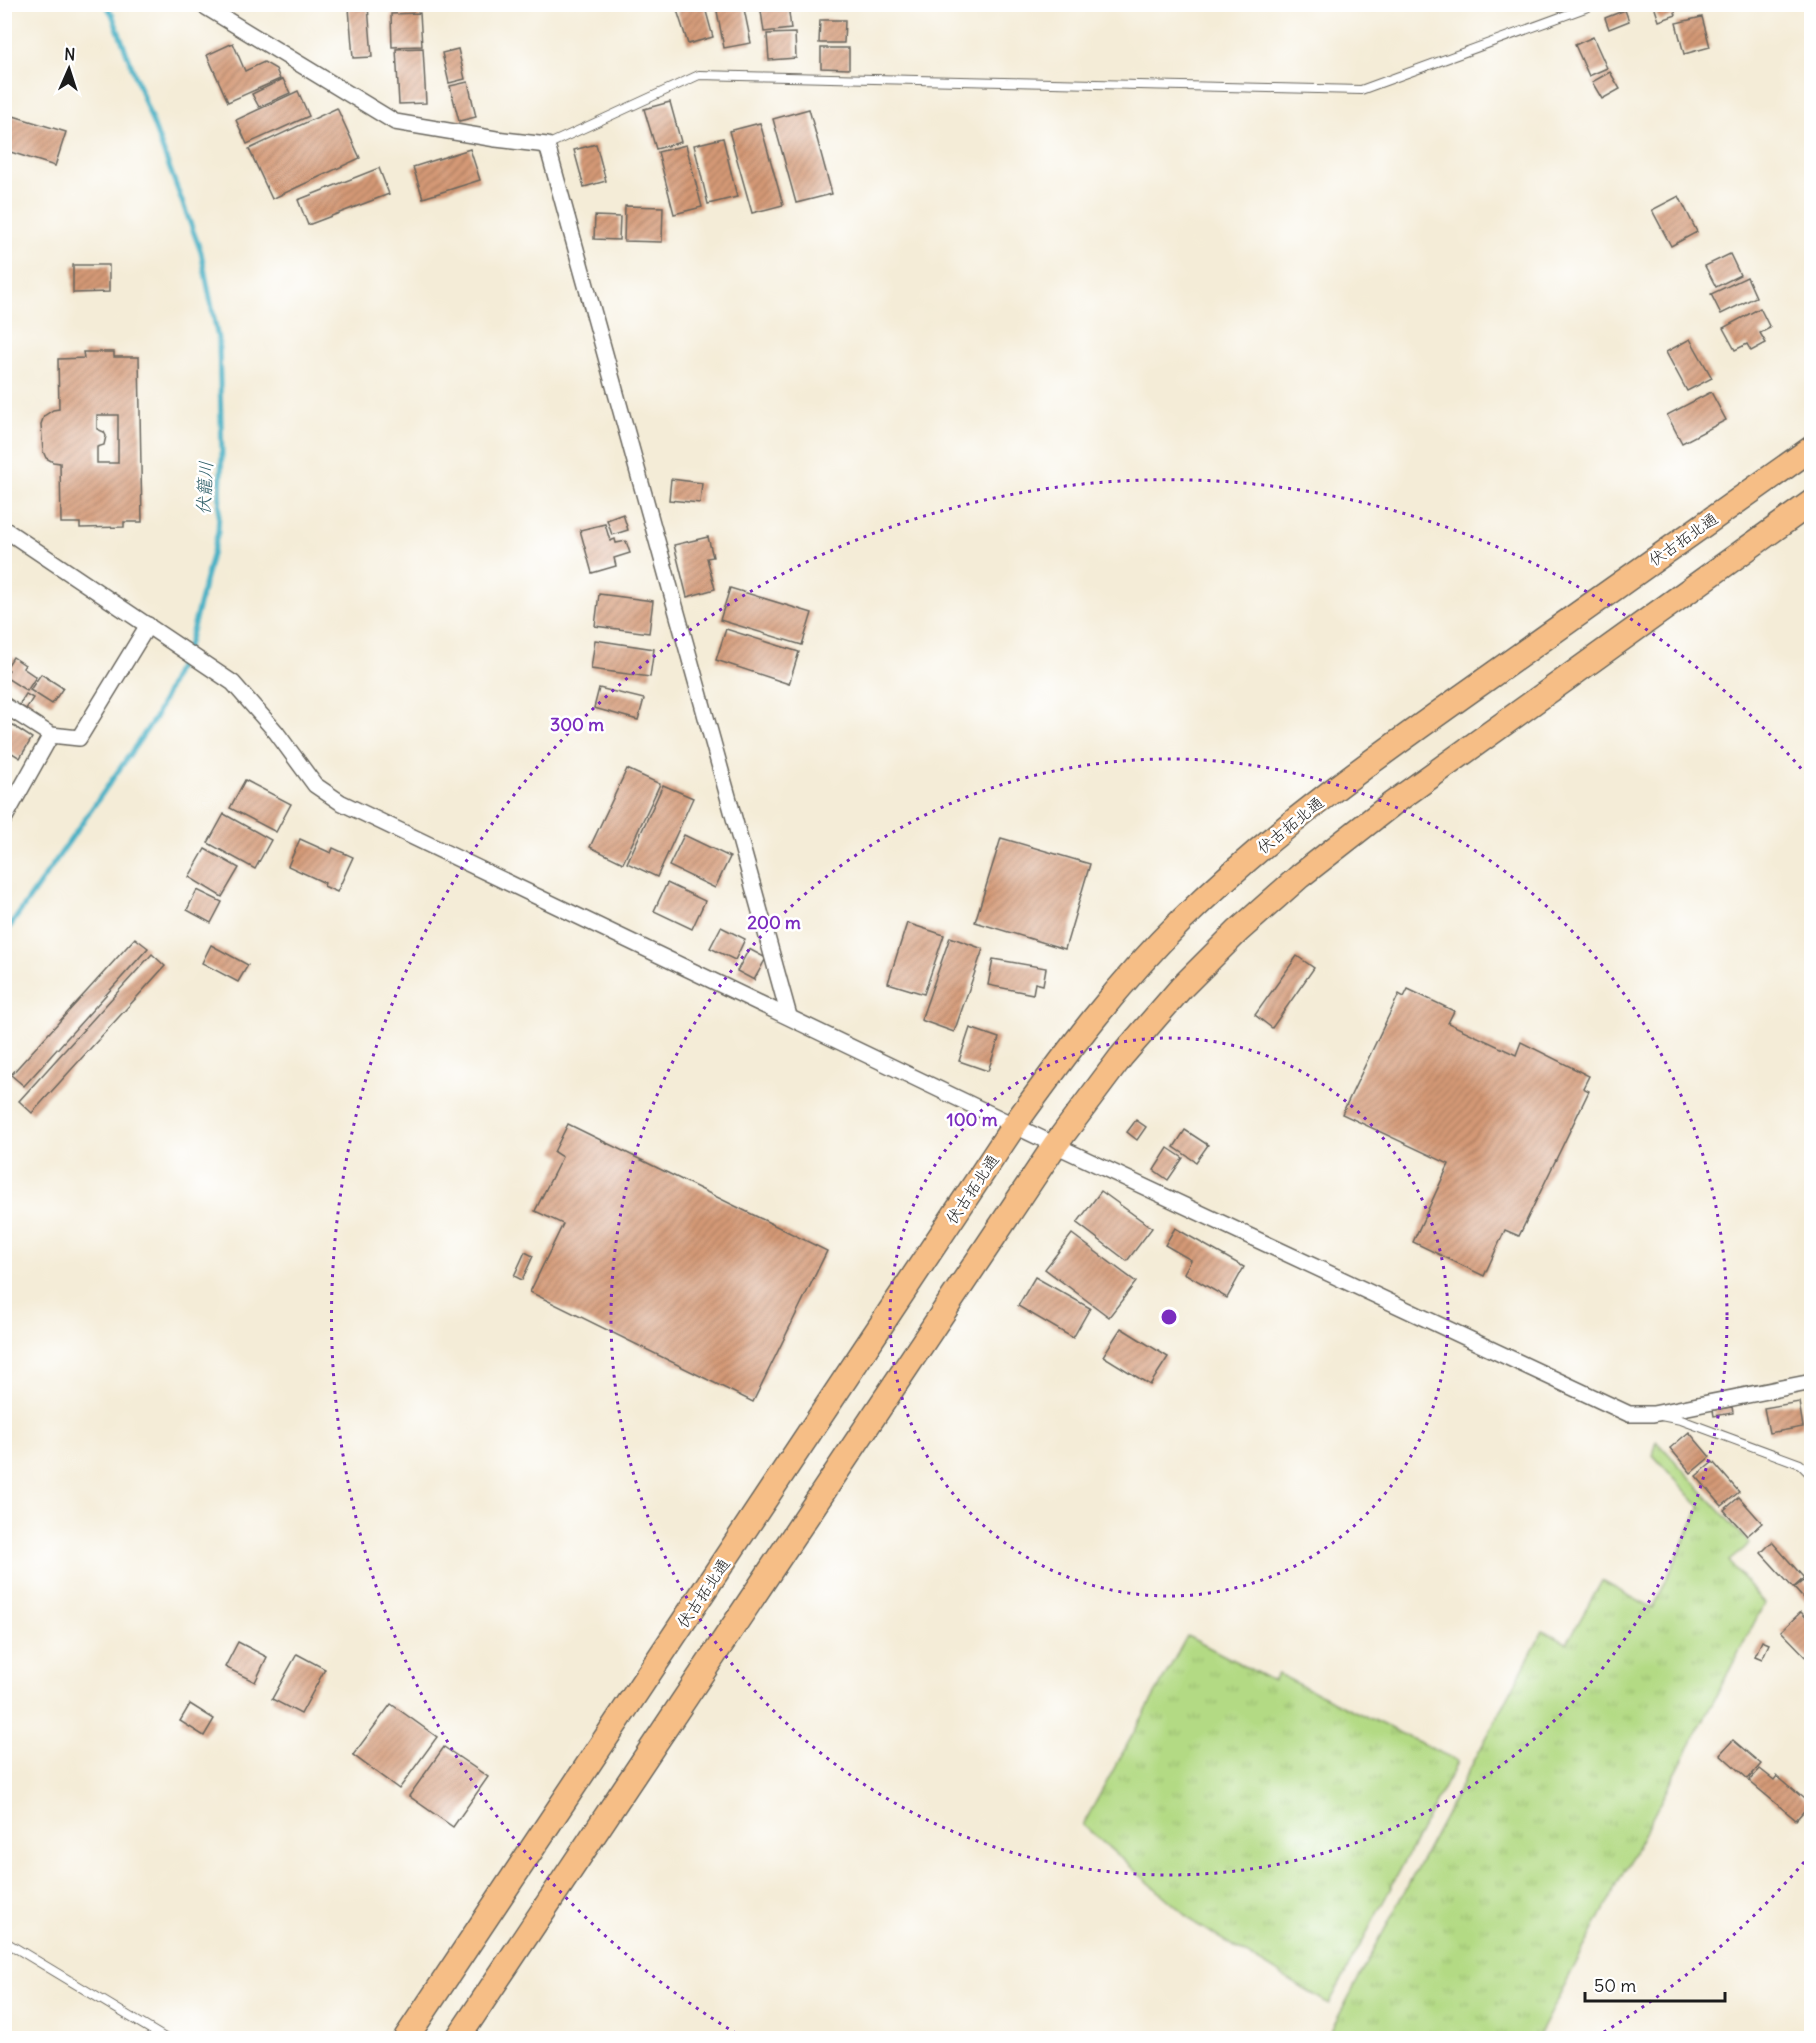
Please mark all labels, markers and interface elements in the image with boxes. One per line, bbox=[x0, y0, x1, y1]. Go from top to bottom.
north arrow bbox=[39, 39, 99, 99]
text: N bbox=[64, 44, 76, 64]
water label: 伏籠川 bbox=[192, 460, 217, 516]
street label: 伏古拓北通 bbox=[1644, 508, 1722, 570]
text: 300 m bbox=[550, 713, 604, 736]
street label: 伏古拓北通 bbox=[1253, 792, 1327, 858]
text: 200 m bbox=[747, 911, 801, 934]
text: 100 m bbox=[947, 1108, 998, 1131]
street label: 伏古拓北通 bbox=[941, 1150, 1003, 1228]
centre of rings bbox=[1159, 1307, 1179, 1327]
street label: 伏古拓北通 bbox=[672, 1554, 734, 1632]
scale bar bbox=[1585, 1965, 1724, 2003]
text: 50 m bbox=[1594, 1974, 1636, 1997]

